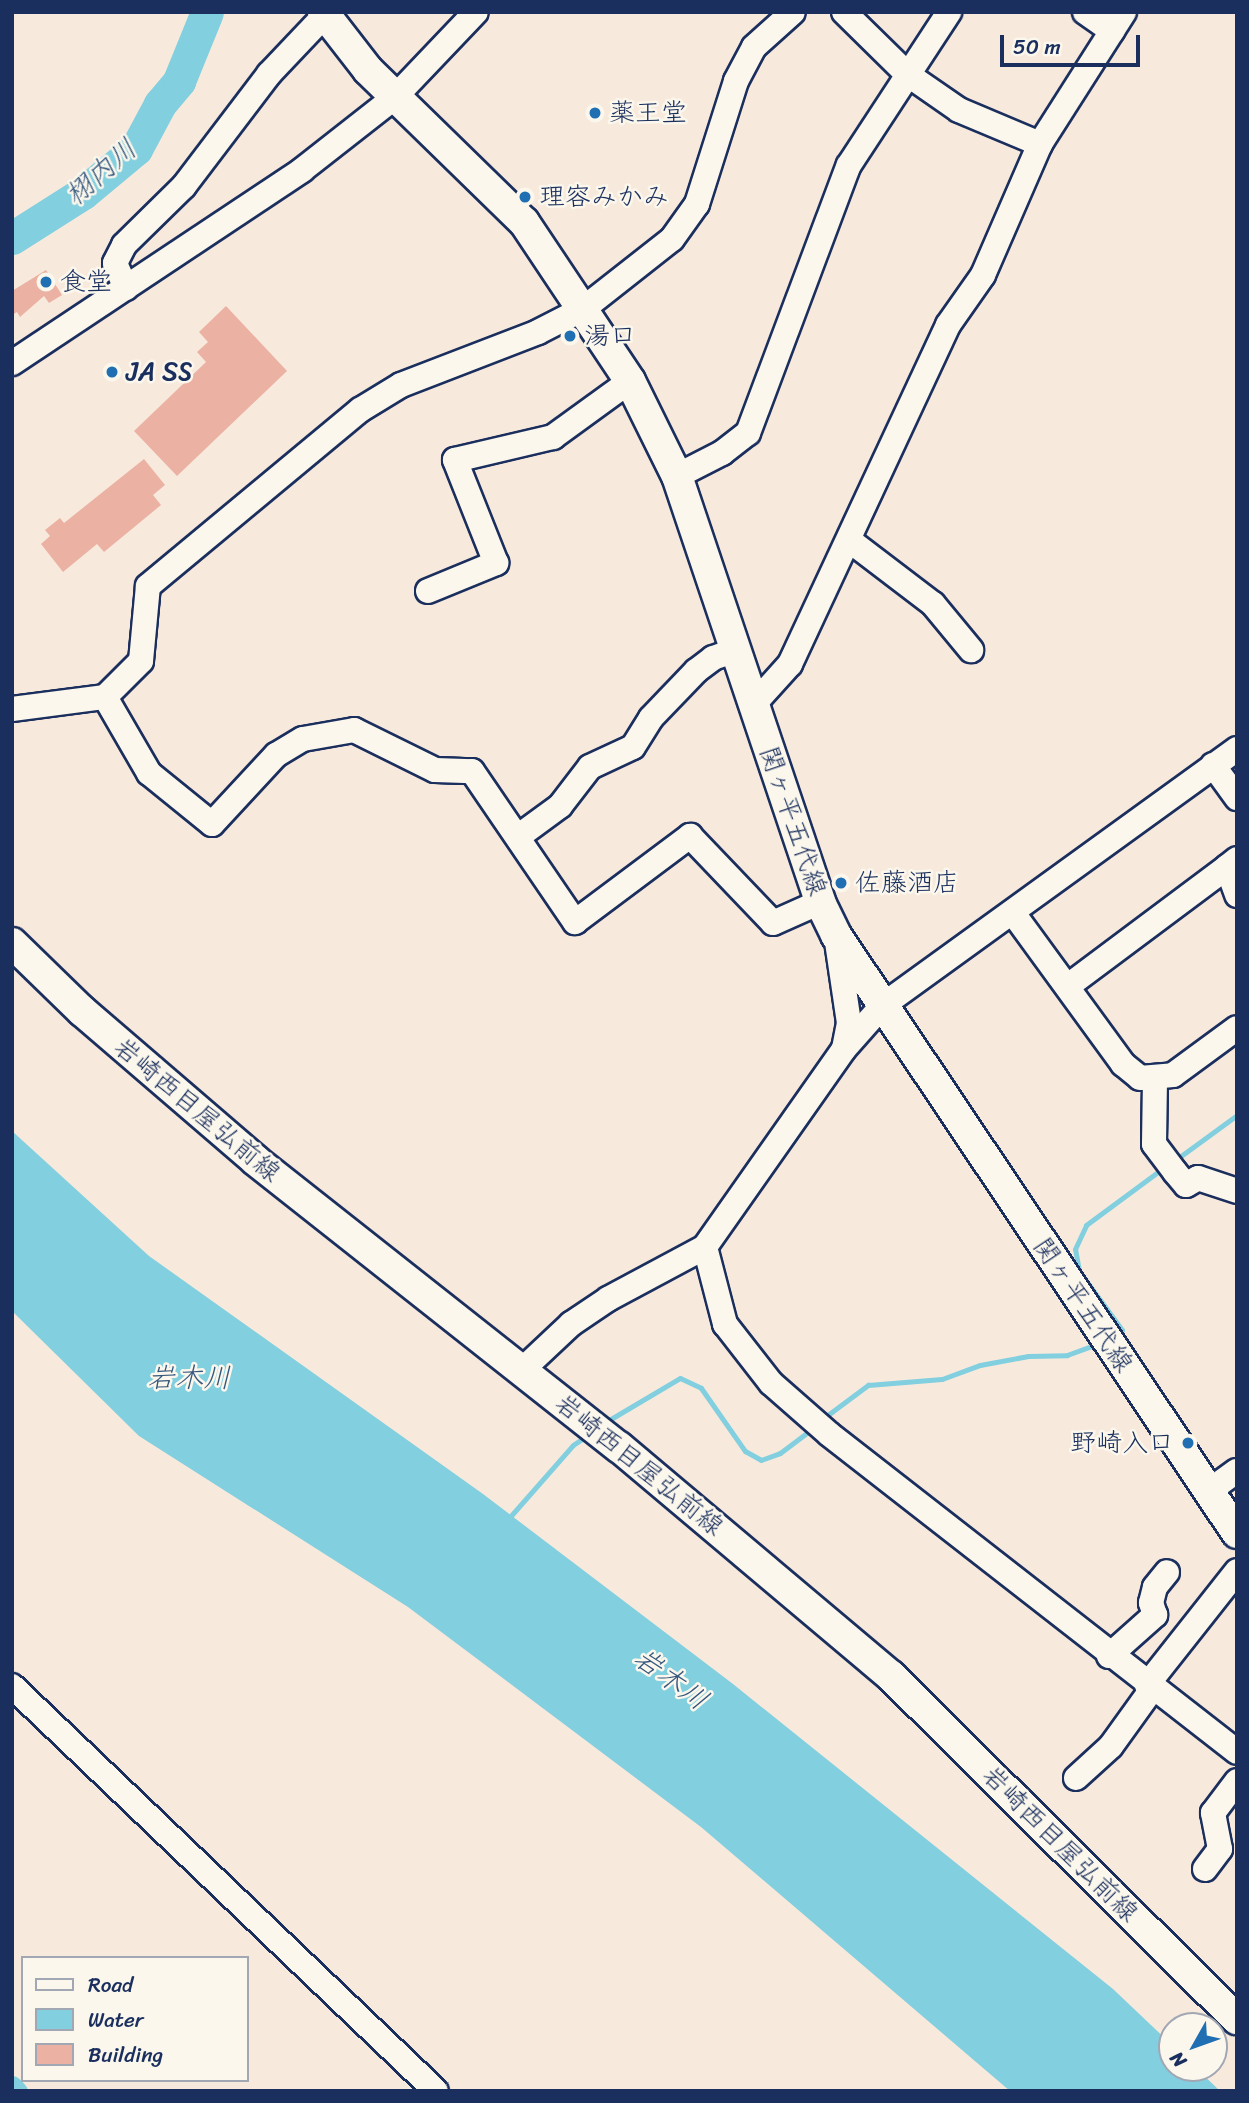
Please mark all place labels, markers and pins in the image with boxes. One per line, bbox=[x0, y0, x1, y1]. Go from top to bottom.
place label: 薬王堂 bbox=[609, 97, 687, 129]
marker: 薬王堂 bbox=[587, 105, 603, 121]
place label: 理容みかみ bbox=[539, 181, 669, 213]
marker: 理容みかみ bbox=[517, 189, 533, 205]
place label: 食堂 bbox=[60, 266, 112, 298]
marker: 食堂 bbox=[38, 274, 54, 290]
place label: 湯口 bbox=[584, 320, 636, 352]
marker: 湯口 bbox=[562, 328, 578, 344]
place label: JA SS bbox=[126, 356, 195, 388]
marker: JA SS bbox=[104, 364, 120, 380]
place label: 佐藤酒店 bbox=[855, 867, 959, 899]
marker: 佐藤酒店 bbox=[833, 875, 849, 891]
place label: 野崎入口 bbox=[1070, 1427, 1174, 1459]
marker: 野崎入口 bbox=[1180, 1435, 1196, 1451]

